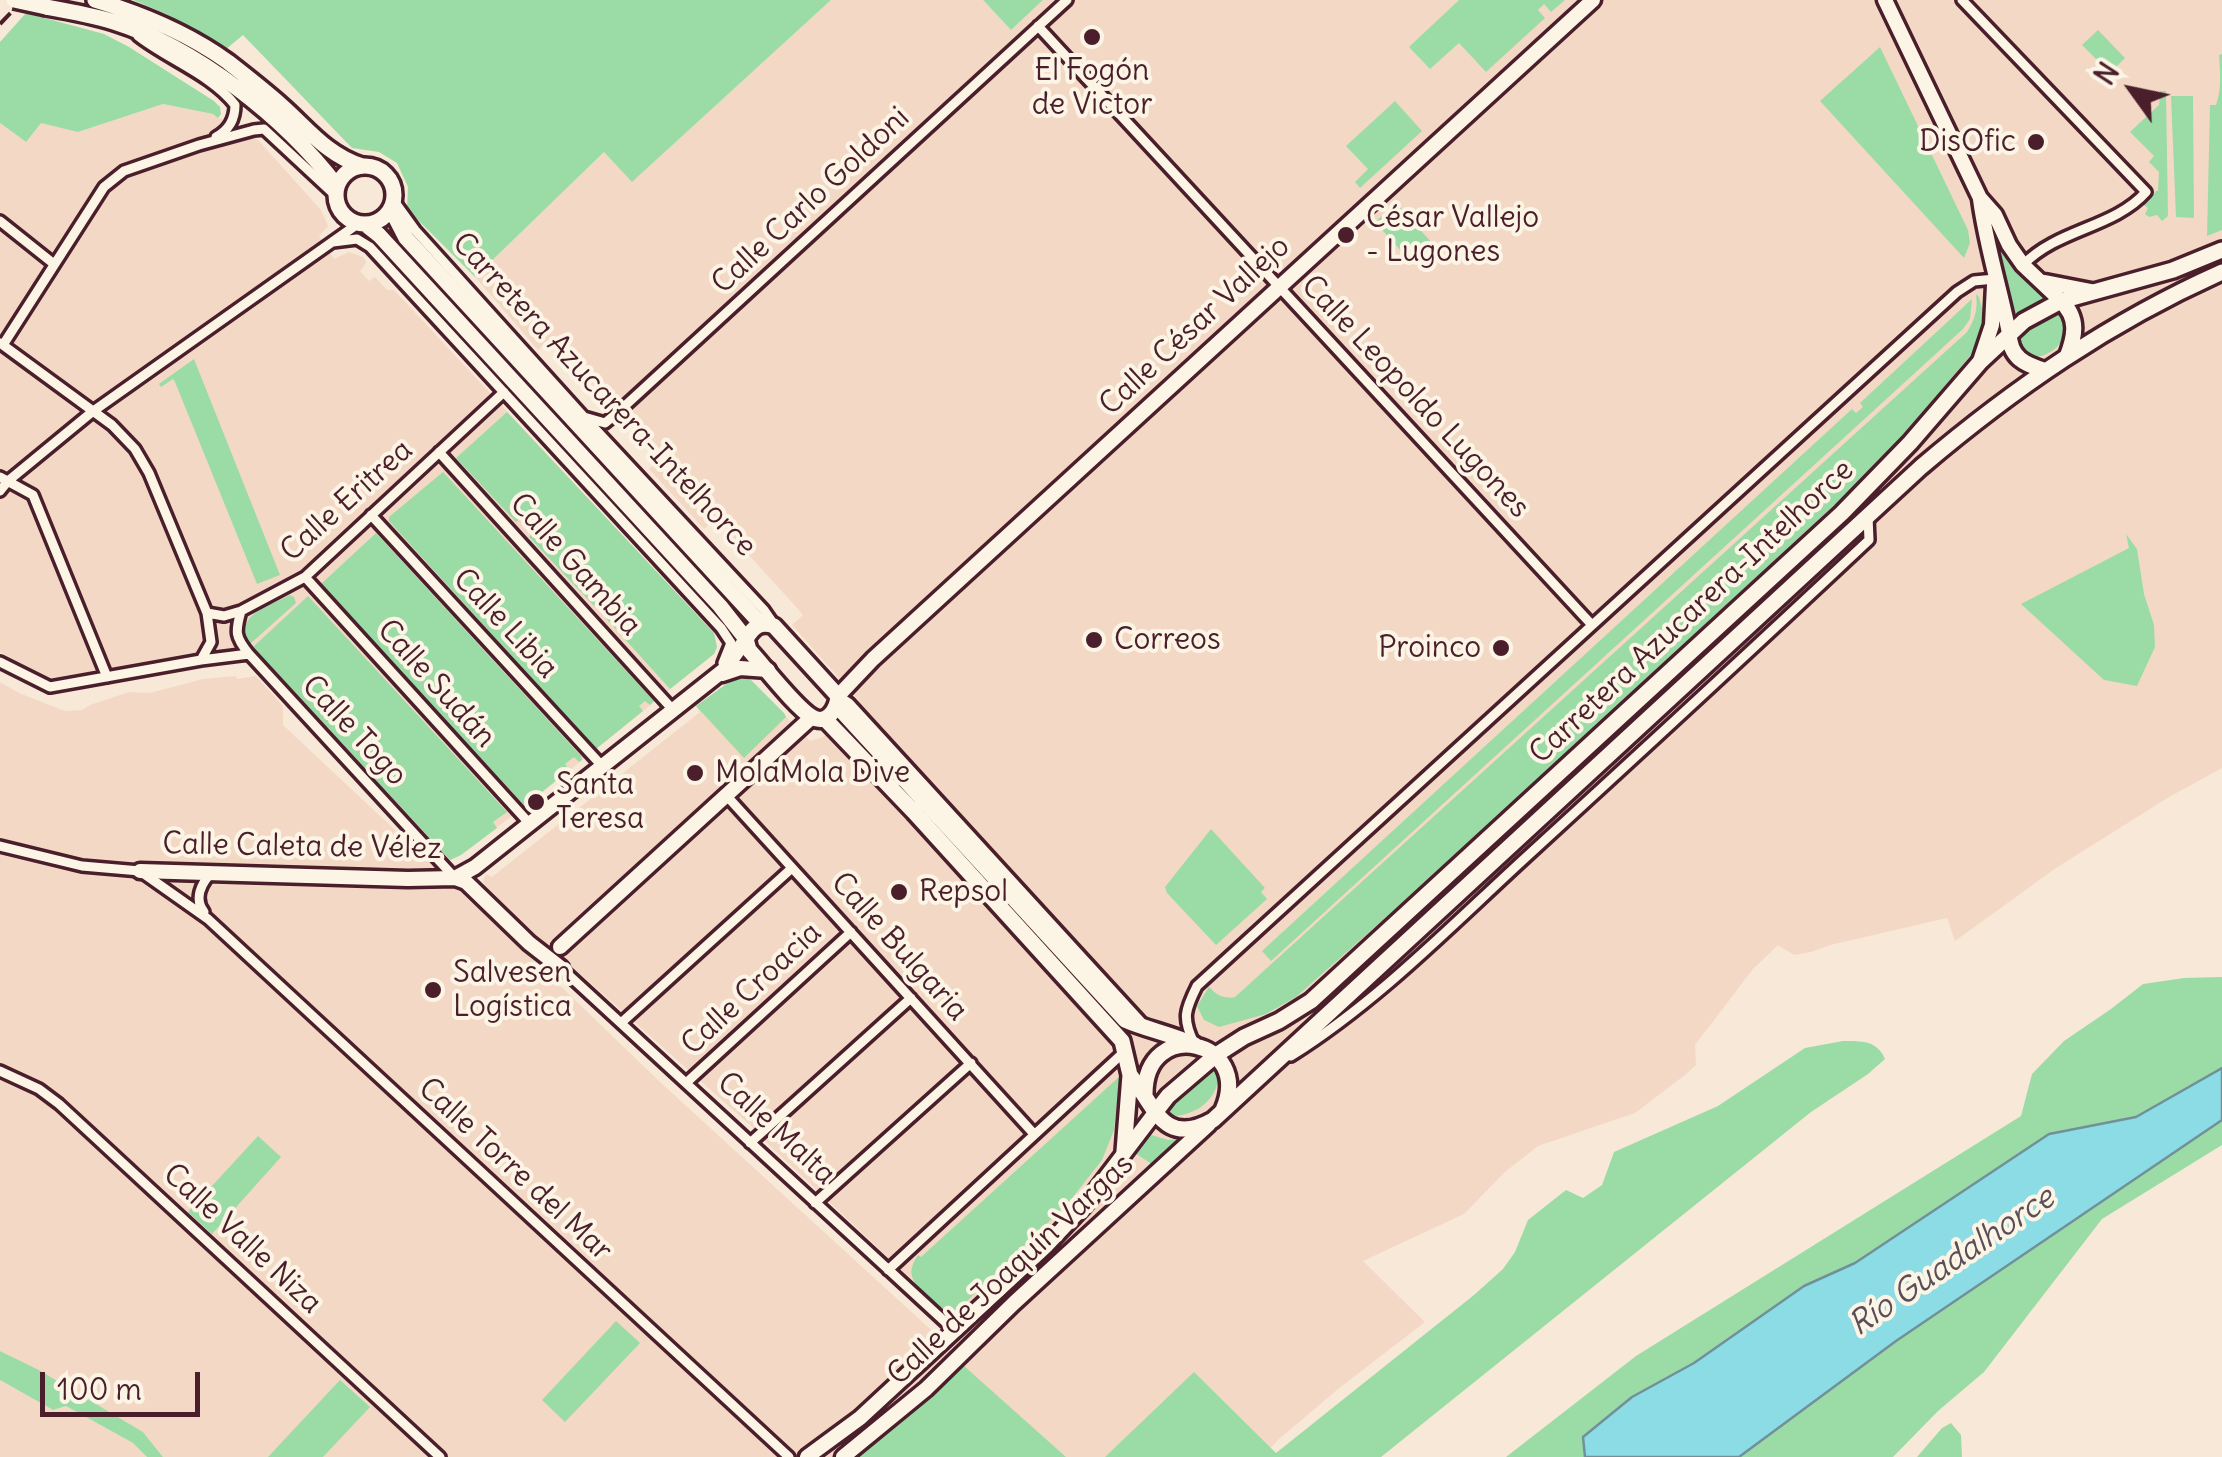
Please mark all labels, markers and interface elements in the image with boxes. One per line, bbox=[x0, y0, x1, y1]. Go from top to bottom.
marker: El Fogón de Victor bbox=[1081, 26, 1103, 48]
north arrow bbox=[2082, 40, 2182, 140]
place label: El Fogón de Victor bbox=[1032, 53, 1152, 124]
text: N bbox=[2086, 56, 2127, 92]
street label: Calle Carlo Goldoni bbox=[705, 100, 917, 302]
place label: DisOfic bbox=[1919, 124, 2016, 160]
marker: DisOfic bbox=[2025, 131, 2047, 153]
place label: César Vallejo - Lugones bbox=[1366, 200, 1539, 270]
marker: César Vallejo - Lugones bbox=[1335, 224, 1357, 246]
street label: Carretera Azucarera-Intelhorce bbox=[444, 226, 764, 564]
street label: Calle César Vallejo bbox=[1093, 229, 1297, 423]
street label: Calle Leopoldo Lugones bbox=[1293, 268, 1537, 526]
street label: Calle Eritrea bbox=[274, 433, 420, 569]
street label: Carretera Azucarera-Intelhorce bbox=[1523, 452, 1861, 772]
street label: Calle Gambia bbox=[502, 486, 648, 644]
street label: Calle Libia bbox=[445, 562, 565, 686]
street label: Calle Sudán bbox=[369, 613, 503, 755]
place label: Correos bbox=[1114, 622, 1221, 658]
marker: Correos bbox=[1083, 629, 1105, 651]
place label: Proinco bbox=[1378, 630, 1481, 666]
marker: Proinco bbox=[1490, 637, 1512, 659]
street label: Calle Togo bbox=[294, 668, 414, 794]
place label: MolaMola Dive bbox=[715, 755, 910, 791]
marker: MolaMola Dive bbox=[684, 762, 706, 784]
place label: Santa Teresa bbox=[556, 767, 644, 838]
marker: Santa Teresa bbox=[525, 791, 547, 813]
street label: Calle Caleta de Vélez bbox=[162, 827, 442, 867]
street label: Calle Bulgaria bbox=[823, 865, 975, 1029]
place label: Repsol bbox=[919, 874, 1008, 910]
marker: Repsol bbox=[888, 881, 910, 903]
street label: Calle Croacia bbox=[675, 915, 829, 1063]
place label: Salvesen Logística bbox=[453, 955, 572, 1026]
marker: Salvesen Logística bbox=[422, 979, 444, 1001]
street label: Calle Malta bbox=[709, 1065, 843, 1193]
street label: Calle Torre del Mar bbox=[411, 1071, 619, 1269]
street label: Calle de Joaquín Vargas bbox=[881, 1147, 1141, 1393]
street label: Calle Valle Niza bbox=[155, 1156, 329, 1322]
water label: Río Guadalhorce bbox=[1842, 1179, 2062, 1345]
scale bar bbox=[45, 1352, 205, 1414]
text: 100 m bbox=[57, 1370, 142, 1408]

